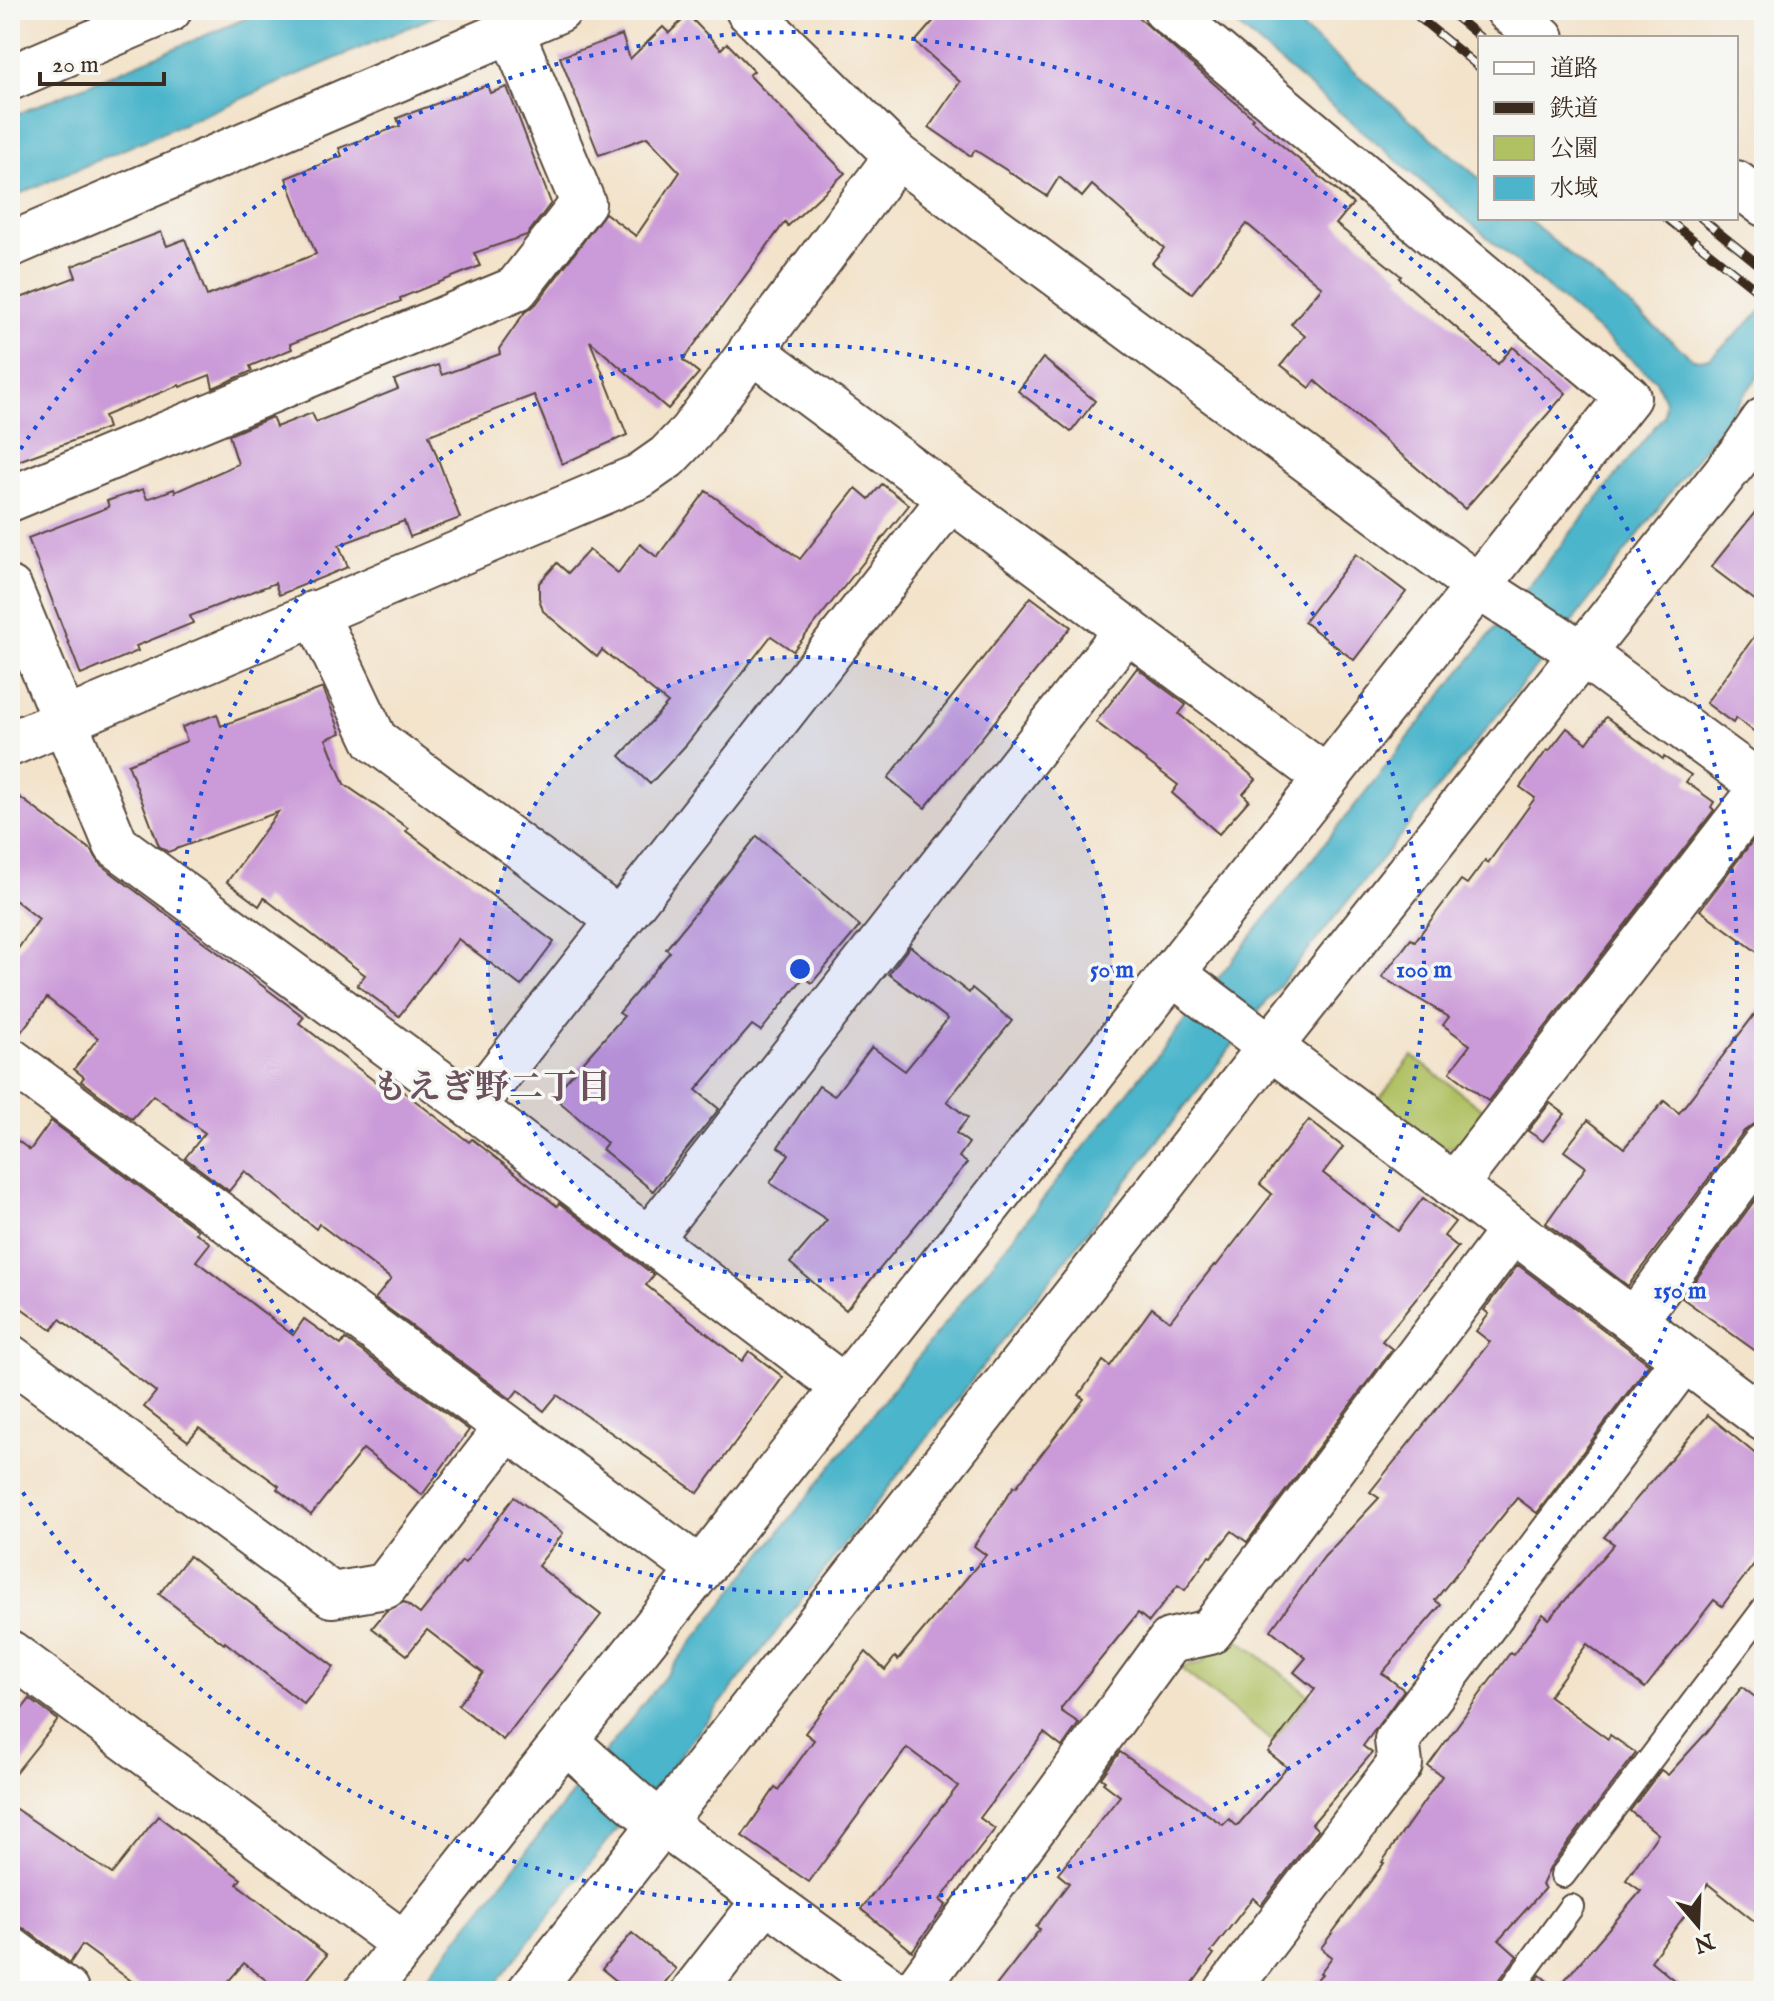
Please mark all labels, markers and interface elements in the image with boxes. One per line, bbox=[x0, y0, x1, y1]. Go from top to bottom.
scale bar bbox=[40, 36, 164, 86]
legend bbox=[1478, 36, 1738, 220]
text: 20 m bbox=[52, 50, 99, 81]
text: 道路 bbox=[1550, 54, 1598, 85]
text: 鉄道 bbox=[1550, 94, 1598, 125]
text: 公園 bbox=[1550, 134, 1598, 165]
text: 水域 bbox=[1550, 174, 1598, 205]
centre of rings bbox=[786, 955, 814, 983]
text: 50 m bbox=[1090, 955, 1135, 986]
text: 100 m bbox=[1396, 955, 1453, 986]
district label: もえぎ野二丁目 bbox=[373, 1067, 611, 1110]
text: 150 m bbox=[1653, 1276, 1707, 1307]
north arrow bbox=[1658, 1885, 1738, 1965]
text: N bbox=[1690, 1925, 1718, 1958]

